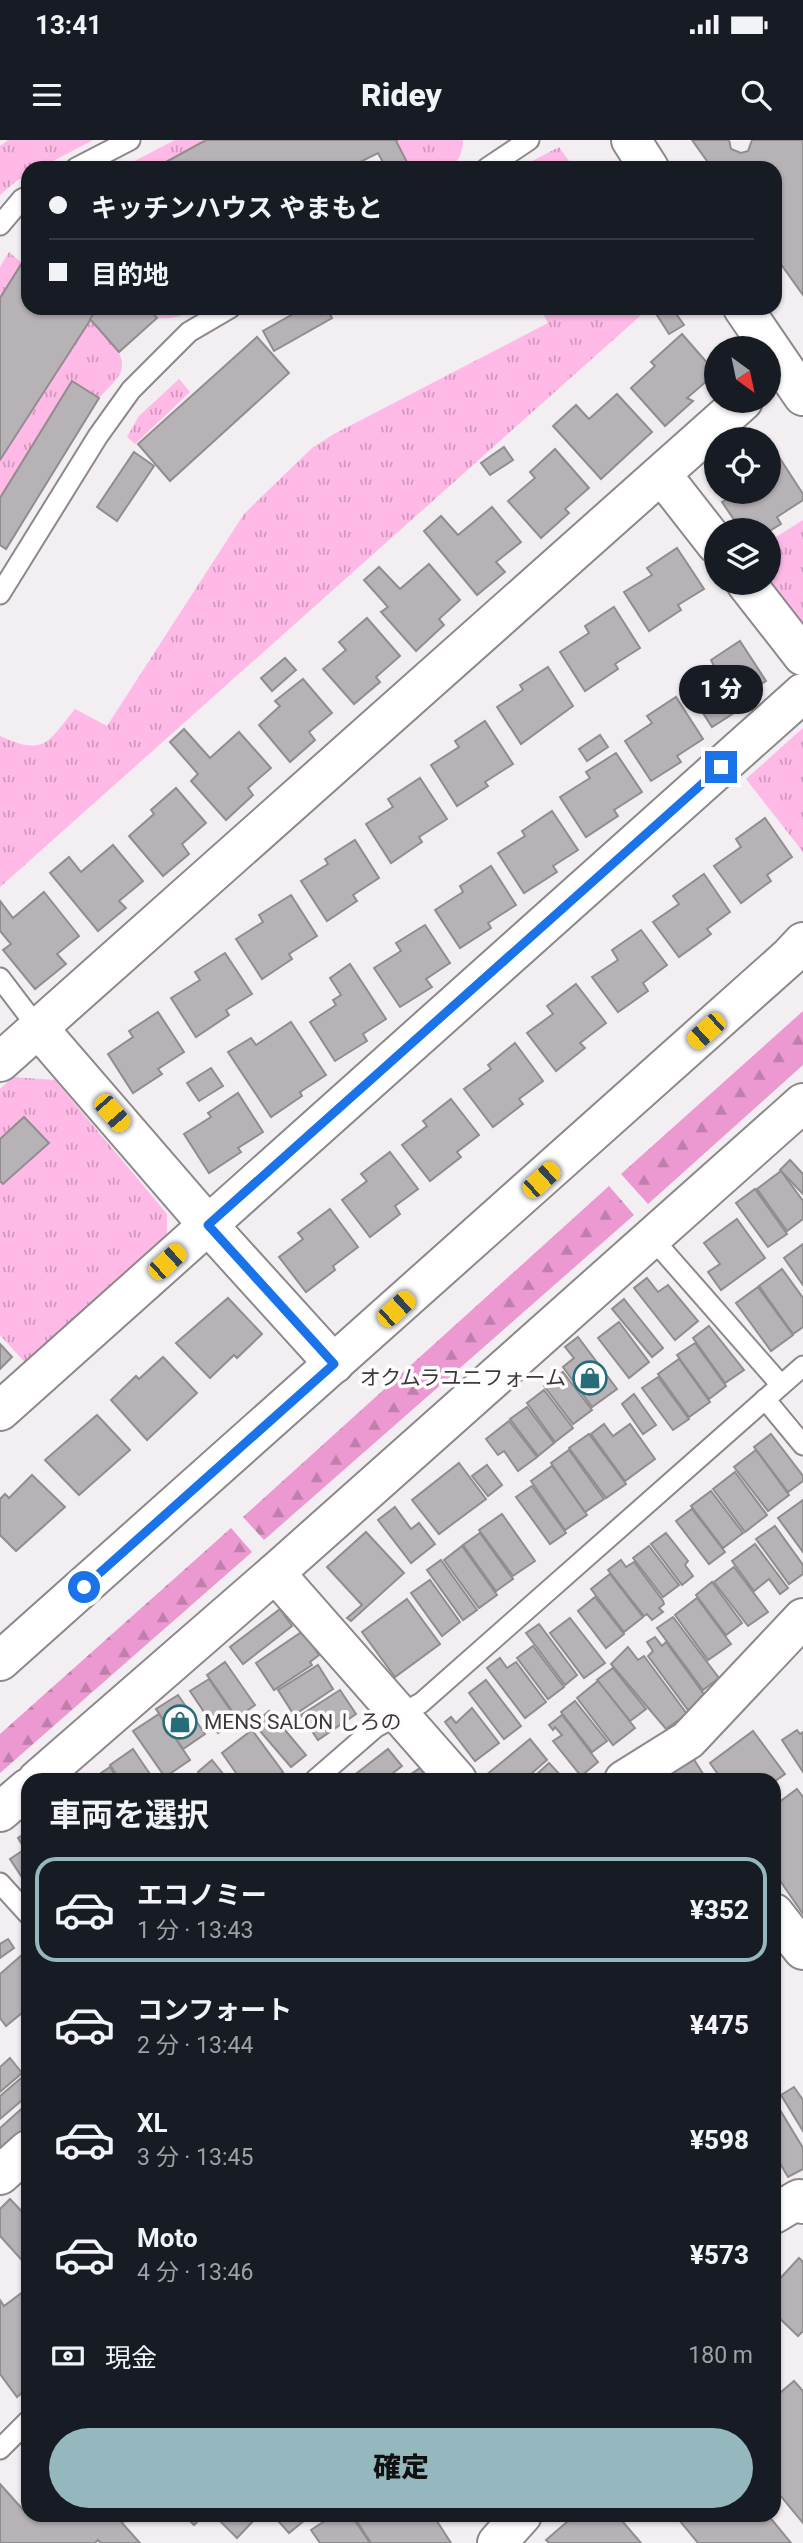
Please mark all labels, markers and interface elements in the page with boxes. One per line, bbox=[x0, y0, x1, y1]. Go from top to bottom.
text: 13:41 bbox=[35, 10, 102, 40]
icon: menu bbox=[28, 76, 66, 114]
text: Ridey bbox=[361, 76, 442, 114]
icon: search bbox=[737, 76, 775, 114]
text: キッチンハウス やまもと bbox=[91, 193, 383, 223]
text: 目的地 bbox=[91, 260, 169, 290]
north arrow bbox=[704, 336, 780, 413]
map controls bbox=[704, 336, 781, 595]
button: locate bbox=[704, 427, 781, 504]
button: layers bbox=[704, 518, 781, 595]
callout: 1 分 bbox=[679, 666, 763, 714]
text: 1 分 bbox=[700, 676, 742, 703]
route end bbox=[705, 751, 737, 783]
car bbox=[684, 1009, 729, 1053]
car bbox=[91, 1090, 134, 1136]
car bbox=[519, 1158, 564, 1202]
car bbox=[145, 1240, 190, 1284]
car bbox=[374, 1287, 419, 1331]
shop icon: オクムラユニフォーム bbox=[571, 1359, 609, 1397]
place label: オクムラユニフォーム bbox=[360, 1366, 566, 1390]
route start bbox=[68, 1571, 100, 1603]
shop icon: MENS SALON しろの bbox=[161, 1703, 199, 1741]
place label: MENS SALON しろの bbox=[204, 1710, 401, 1734]
text: 車両を選択 bbox=[49, 1796, 209, 1834]
icon: car bbox=[53, 1878, 116, 1941]
text: エコノミー bbox=[137, 1880, 267, 1910]
text: ¥352 bbox=[690, 1895, 749, 1925]
text: 1 分 · 13:43 bbox=[137, 1917, 253, 1944]
icon: car bbox=[53, 1993, 116, 2056]
text: コンフォート bbox=[137, 1995, 292, 2025]
text: ¥475 bbox=[690, 2010, 749, 2040]
text: 2 分 · 13:44 bbox=[137, 2032, 253, 2059]
icon: car bbox=[53, 2108, 116, 2171]
text: XL bbox=[137, 2108, 168, 2138]
text: ¥598 bbox=[690, 2125, 749, 2155]
text: 3 分 · 13:45 bbox=[137, 2144, 253, 2171]
icon: car bbox=[53, 2223, 116, 2286]
text: Moto bbox=[137, 2223, 198, 2253]
text: ¥573 bbox=[690, 2240, 749, 2270]
text: 4 分 · 13:46 bbox=[137, 2259, 253, 2286]
icon: cash bbox=[49, 2337, 87, 2375]
text: 180 m bbox=[688, 2342, 753, 2369]
text: 現金 bbox=[105, 2343, 157, 2373]
button: 確定 bbox=[49, 2428, 753, 2508]

